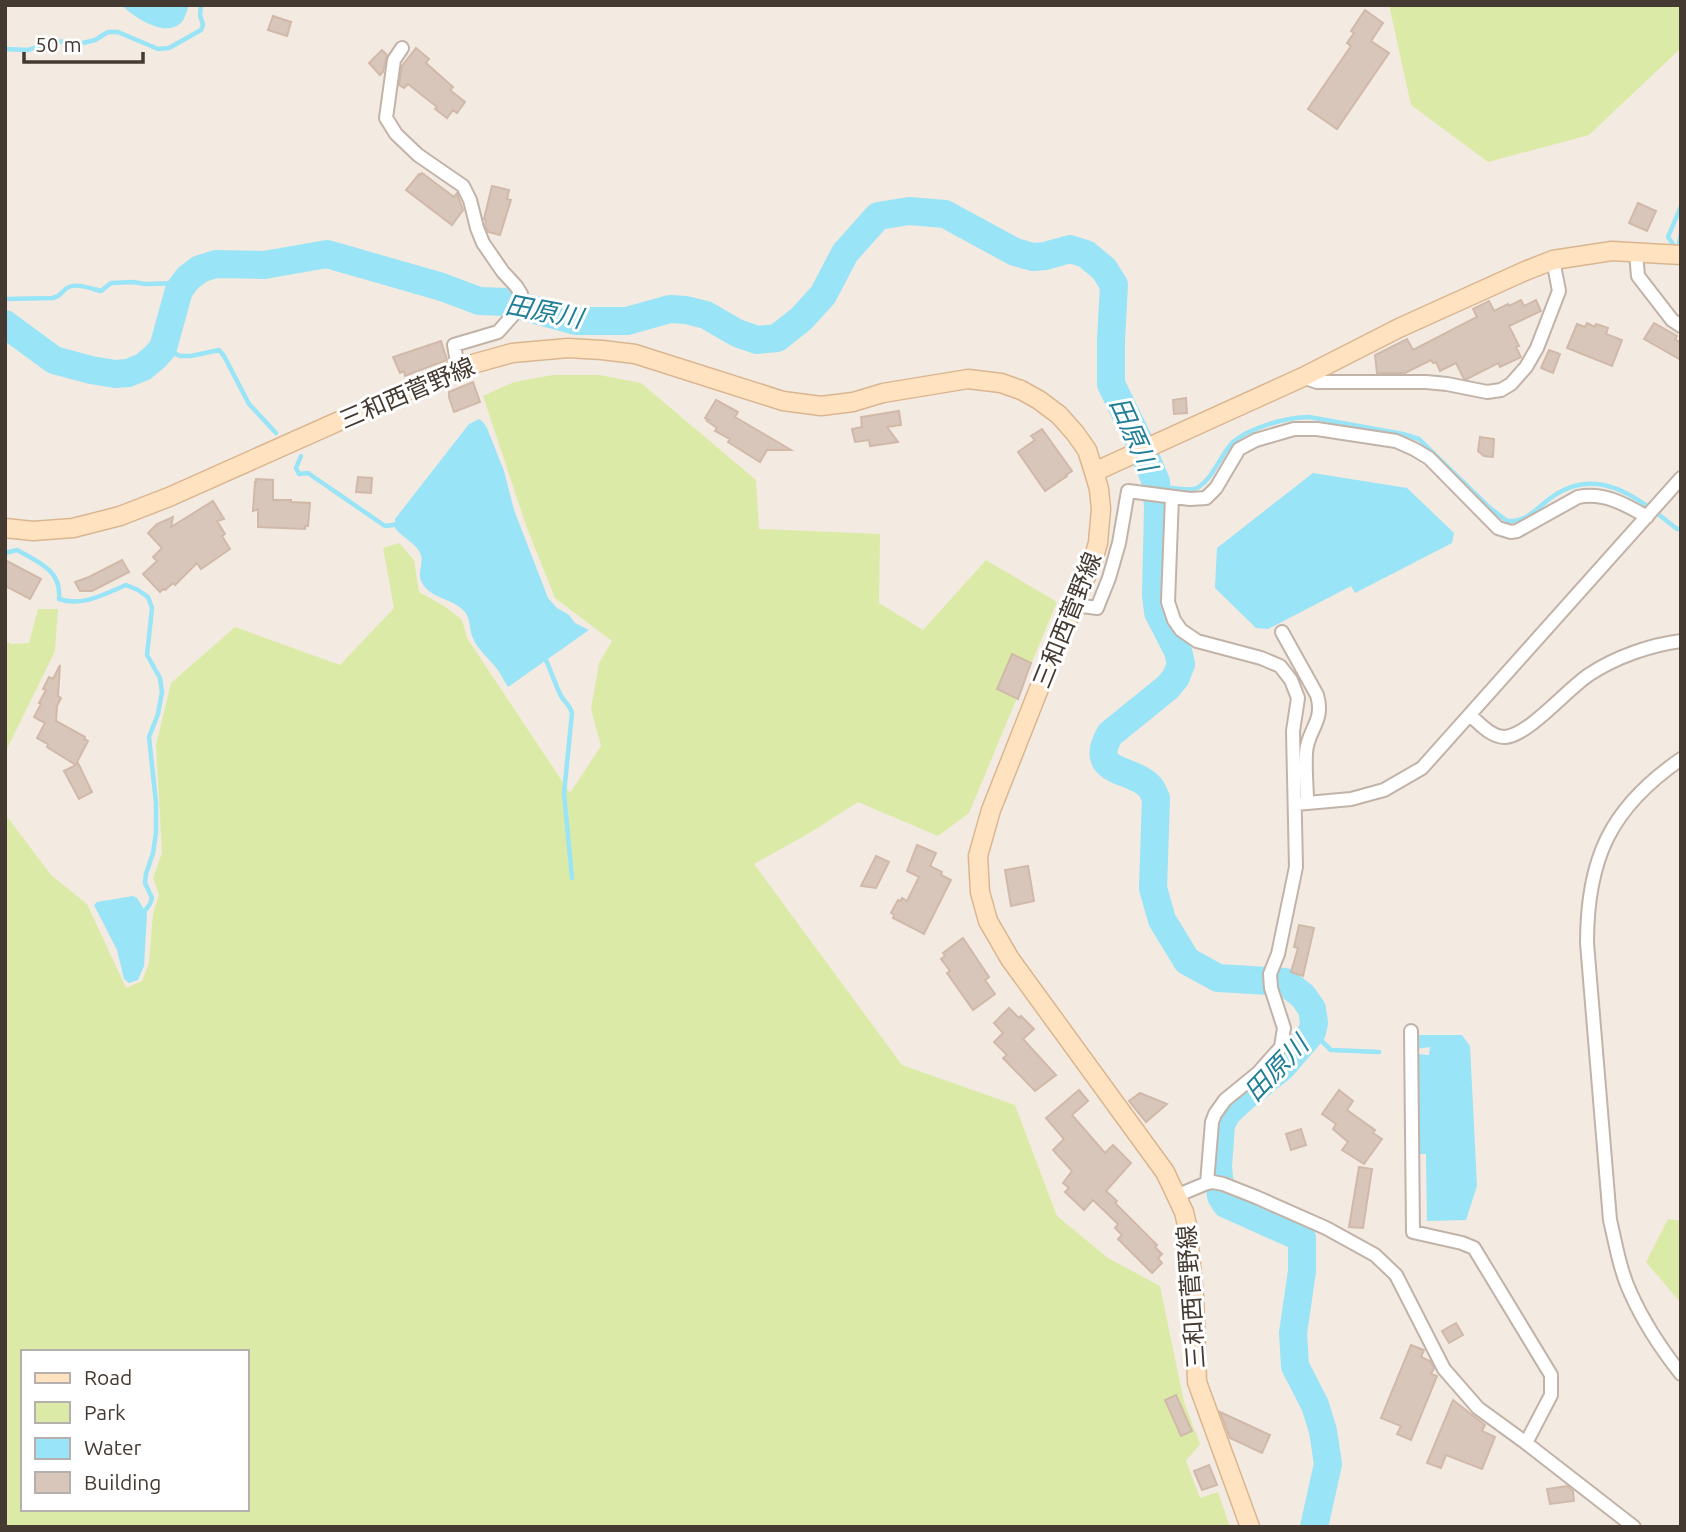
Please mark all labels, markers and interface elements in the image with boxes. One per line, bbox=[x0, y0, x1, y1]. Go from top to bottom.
scale bar bbox=[24, 21, 144, 65]
text: 50 m bbox=[35, 32, 82, 56]
water label: 田原川 bbox=[503, 289, 588, 333]
street label: 三和西菅野線 bbox=[335, 352, 479, 434]
water label: 田原川 bbox=[1105, 392, 1164, 478]
street label: 三和西菅野線 bbox=[1028, 548, 1106, 692]
water label: 田原川 bbox=[1238, 1028, 1316, 1106]
street label: 三和西菅野線 bbox=[1173, 1224, 1209, 1370]
legend bbox=[21, 1350, 248, 1511]
text: Road bbox=[84, 1365, 132, 1389]
text: Park bbox=[84, 1400, 126, 1424]
text: Water bbox=[84, 1435, 142, 1459]
text: Building bbox=[84, 1470, 161, 1494]

